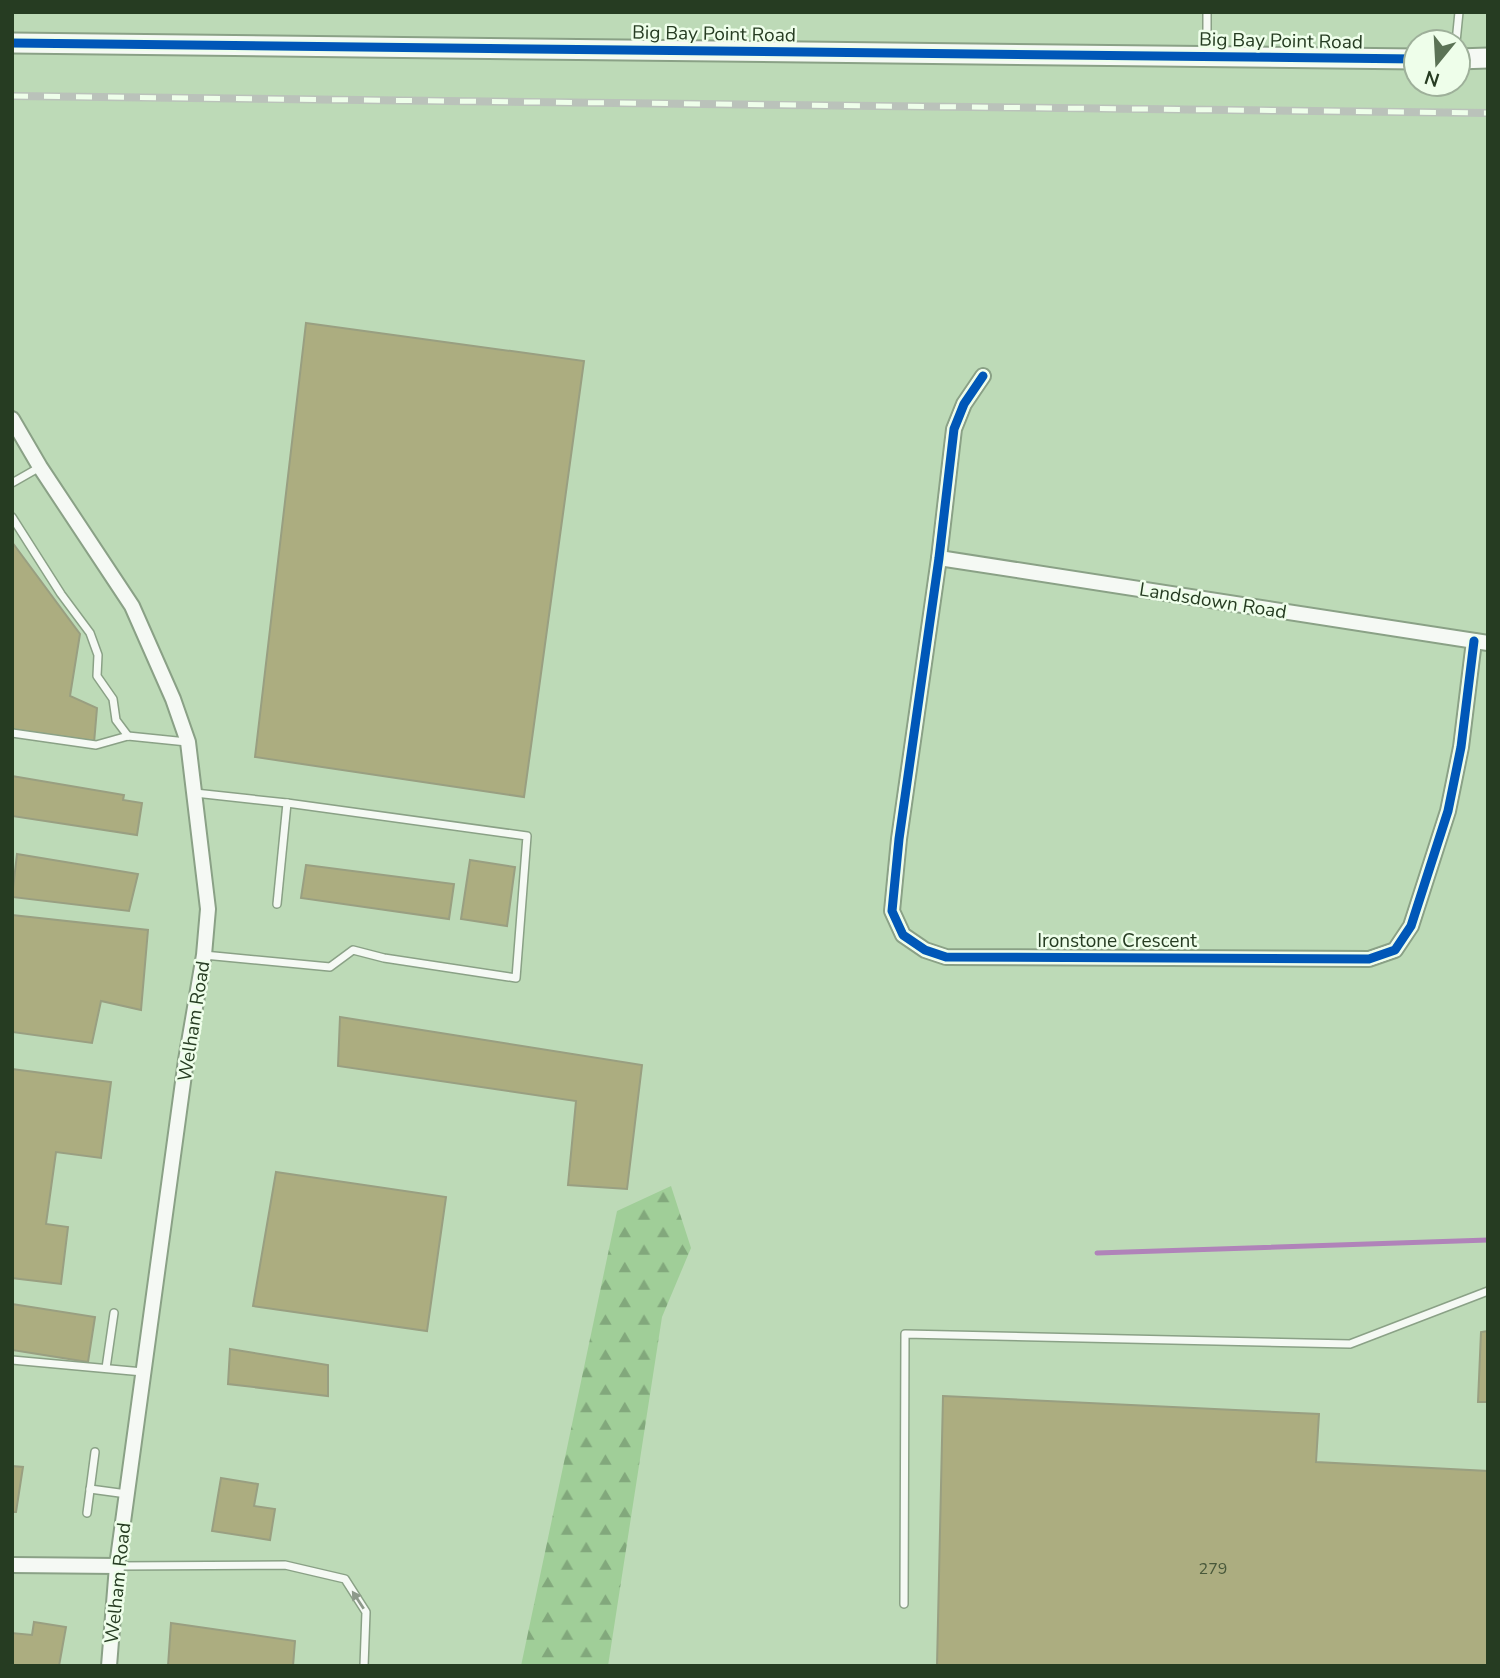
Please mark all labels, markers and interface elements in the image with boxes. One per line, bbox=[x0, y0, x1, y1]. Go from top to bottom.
street label: Big Bay Point Road bbox=[632, 20, 796, 48]
street label: Big Bay Point Road bbox=[1199, 27, 1363, 55]
north arrow bbox=[1402, 28, 1472, 98]
text: N bbox=[1421, 64, 1443, 93]
street label: Landsdown Road bbox=[1137, 577, 1288, 625]
street label: Ironstone Crescent bbox=[1037, 928, 1197, 954]
street label: Welham Road bbox=[172, 959, 216, 1083]
street label: Welham Road bbox=[99, 1521, 137, 1645]
house number: 279 bbox=[1199, 1558, 1227, 1580]
one-way arrow bbox=[351, 1591, 365, 1609]

